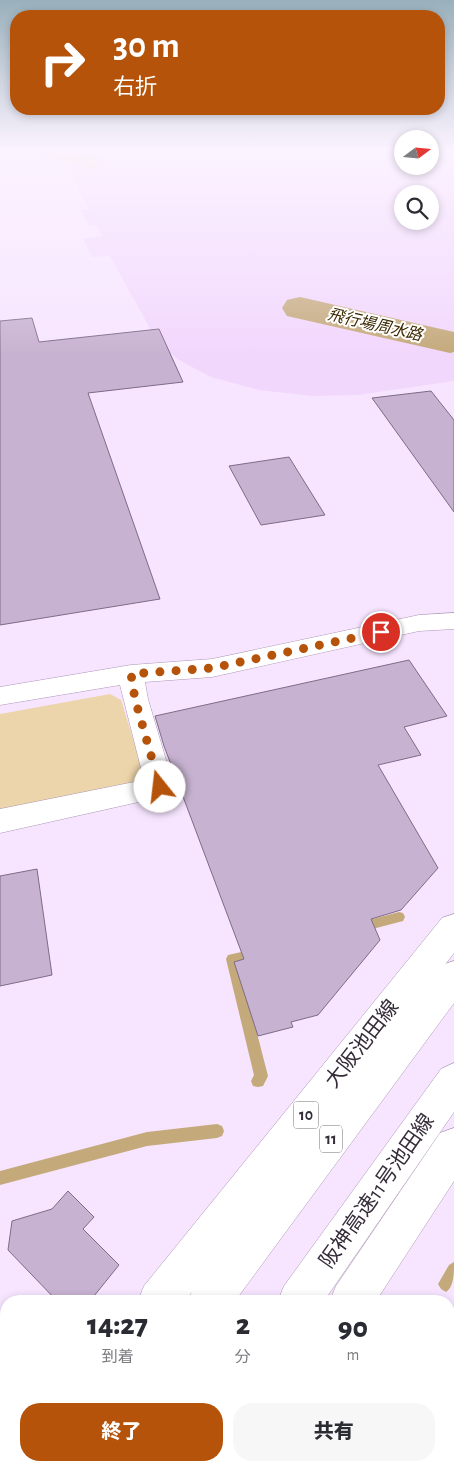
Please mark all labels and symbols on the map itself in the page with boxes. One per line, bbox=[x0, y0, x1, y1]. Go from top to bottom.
north arrow bbox=[394, 130, 439, 175]
water label: 飛行場周水路 bbox=[326, 305, 426, 344]
pin bbox=[360, 611, 402, 653]
position arrow bbox=[133, 760, 185, 812]
street label: 大阪池田線 bbox=[321, 996, 403, 1092]
road number: 10 bbox=[294, 1102, 318, 1128]
street label: 阪神高速11号池田線 bbox=[315, 1110, 438, 1272]
road number: 11 bbox=[320, 1126, 342, 1152]

